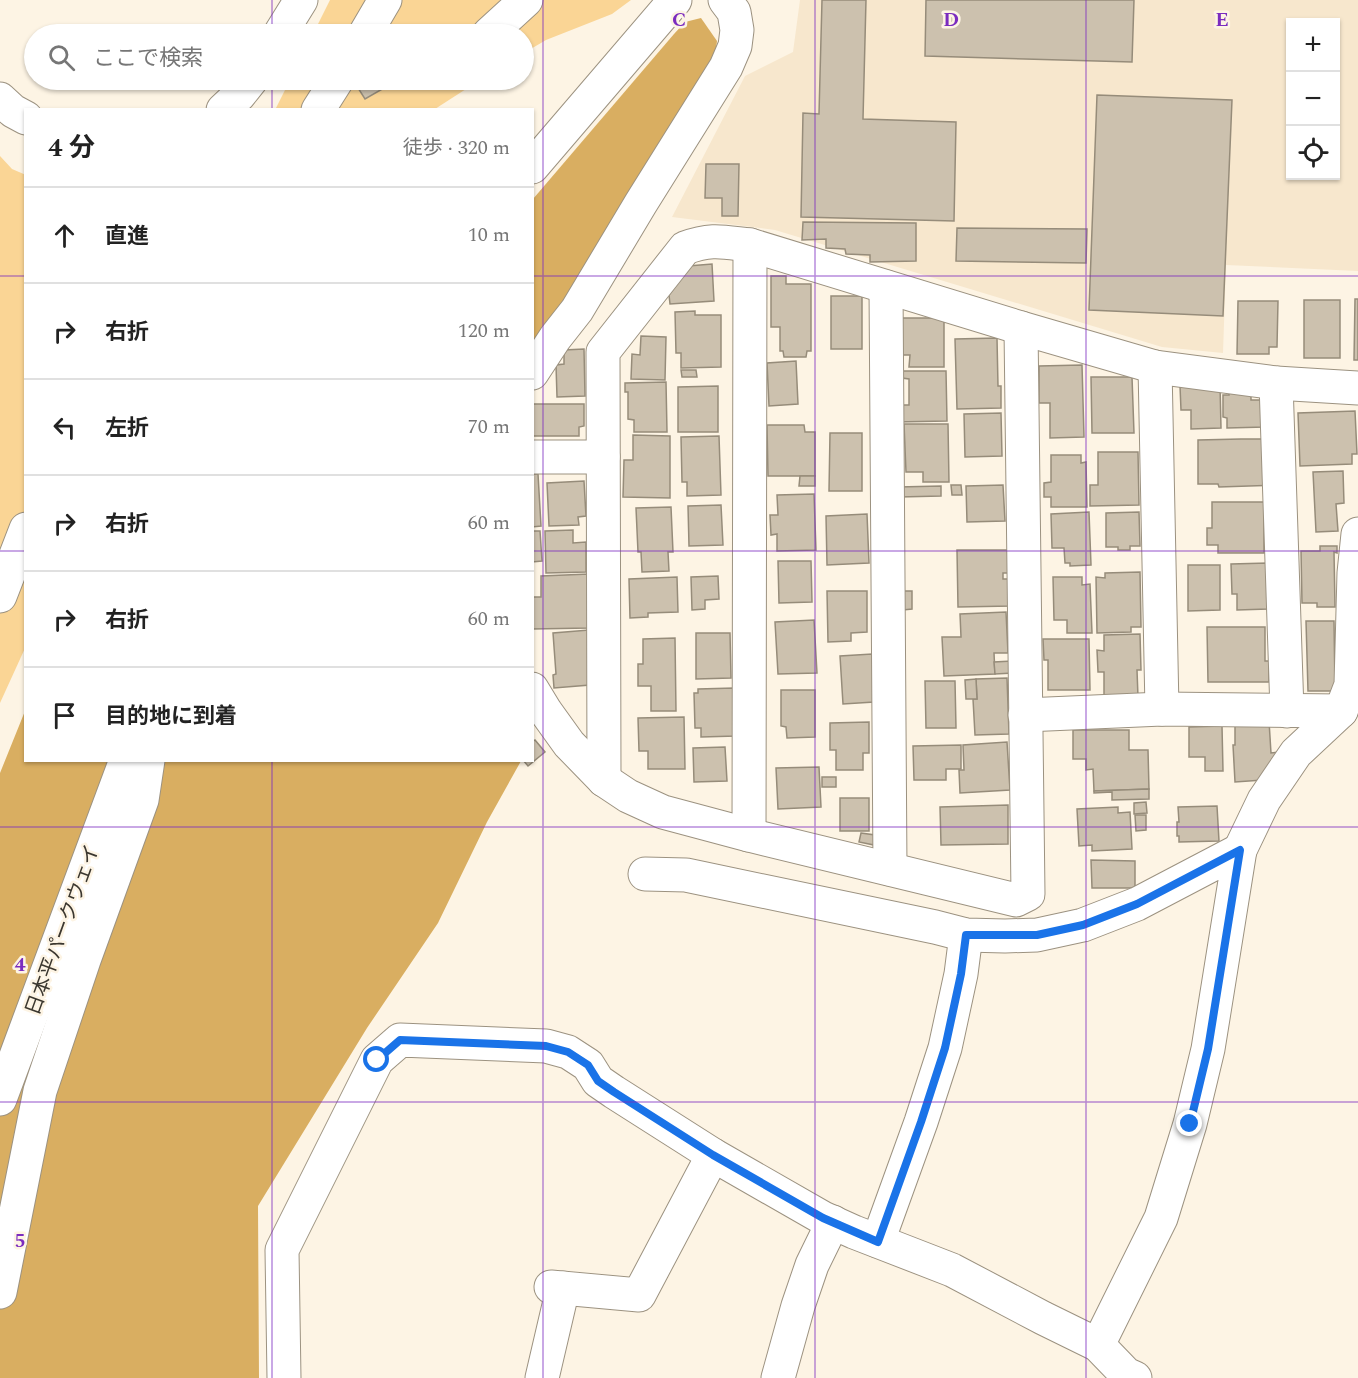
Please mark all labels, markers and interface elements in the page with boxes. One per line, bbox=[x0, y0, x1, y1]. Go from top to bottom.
text: C bbox=[672, 5, 686, 35]
text: D bbox=[943, 5, 959, 35]
text: E bbox=[1215, 5, 1229, 35]
map controls bbox=[1286, 18, 1340, 180]
button: + bbox=[1286, 18, 1340, 72]
search box bbox=[24, 24, 534, 90]
icon: search bbox=[45, 41, 78, 74]
text: ここで検索 bbox=[93, 42, 203, 75]
button: − bbox=[1286, 72, 1340, 126]
button: locate bbox=[1286, 126, 1340, 180]
text: 4 分 bbox=[48, 128, 95, 168]
text: 徒歩 · 320 m bbox=[403, 133, 510, 163]
icon: ahead bbox=[48, 219, 81, 252]
text: 直進 bbox=[105, 220, 149, 253]
text: 10 m bbox=[468, 220, 510, 250]
icon: right bbox=[48, 315, 81, 348]
text: 右折 bbox=[105, 316, 149, 349]
text: 120 m bbox=[458, 316, 510, 346]
icon: left bbox=[48, 411, 81, 444]
text: 左折 bbox=[105, 412, 149, 445]
text: 70 m bbox=[468, 412, 510, 442]
icon: right bbox=[48, 507, 81, 540]
text: 右折 bbox=[105, 508, 149, 541]
text: 60 m bbox=[468, 508, 510, 538]
icon: right bbox=[48, 603, 81, 636]
text: 右折 bbox=[105, 604, 149, 637]
text: 60 m bbox=[468, 604, 510, 634]
icon: arrive bbox=[48, 699, 81, 732]
text: 目的地に到着 bbox=[105, 700, 237, 733]
street label: 日本平パークウェイ bbox=[18, 840, 108, 1020]
text: 4 bbox=[14, 950, 26, 980]
route start bbox=[363, 1046, 389, 1072]
route end bbox=[1176, 1110, 1202, 1136]
text: 5 bbox=[14, 1226, 26, 1256]

